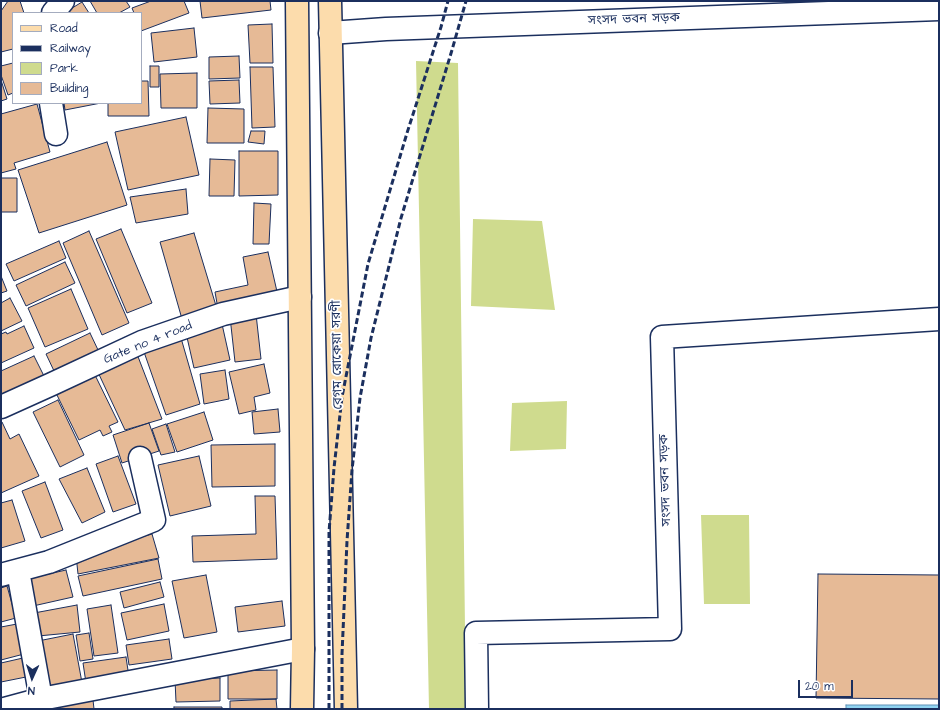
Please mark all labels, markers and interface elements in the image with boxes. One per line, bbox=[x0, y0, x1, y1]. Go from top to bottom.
street label: সংসদ ভবন সড়ক bbox=[588, 11, 680, 29]
legend bbox=[12, 12, 142, 104]
text: Road bbox=[50, 20, 78, 37]
text: Railway bbox=[50, 40, 91, 57]
text: Park bbox=[50, 60, 78, 77]
text: Building bbox=[50, 80, 88, 97]
street label: বেগম রোকেয়া সরণী bbox=[329, 300, 347, 410]
street label: Gate no 4 road bbox=[102, 318, 194, 368]
street label: সংসদ ভবন সড়ক bbox=[657, 434, 675, 526]
north arrow bbox=[12, 658, 52, 698]
scale bar bbox=[800, 672, 855, 698]
text: 20 m bbox=[805, 678, 834, 695]
text: N bbox=[28, 683, 35, 698]

